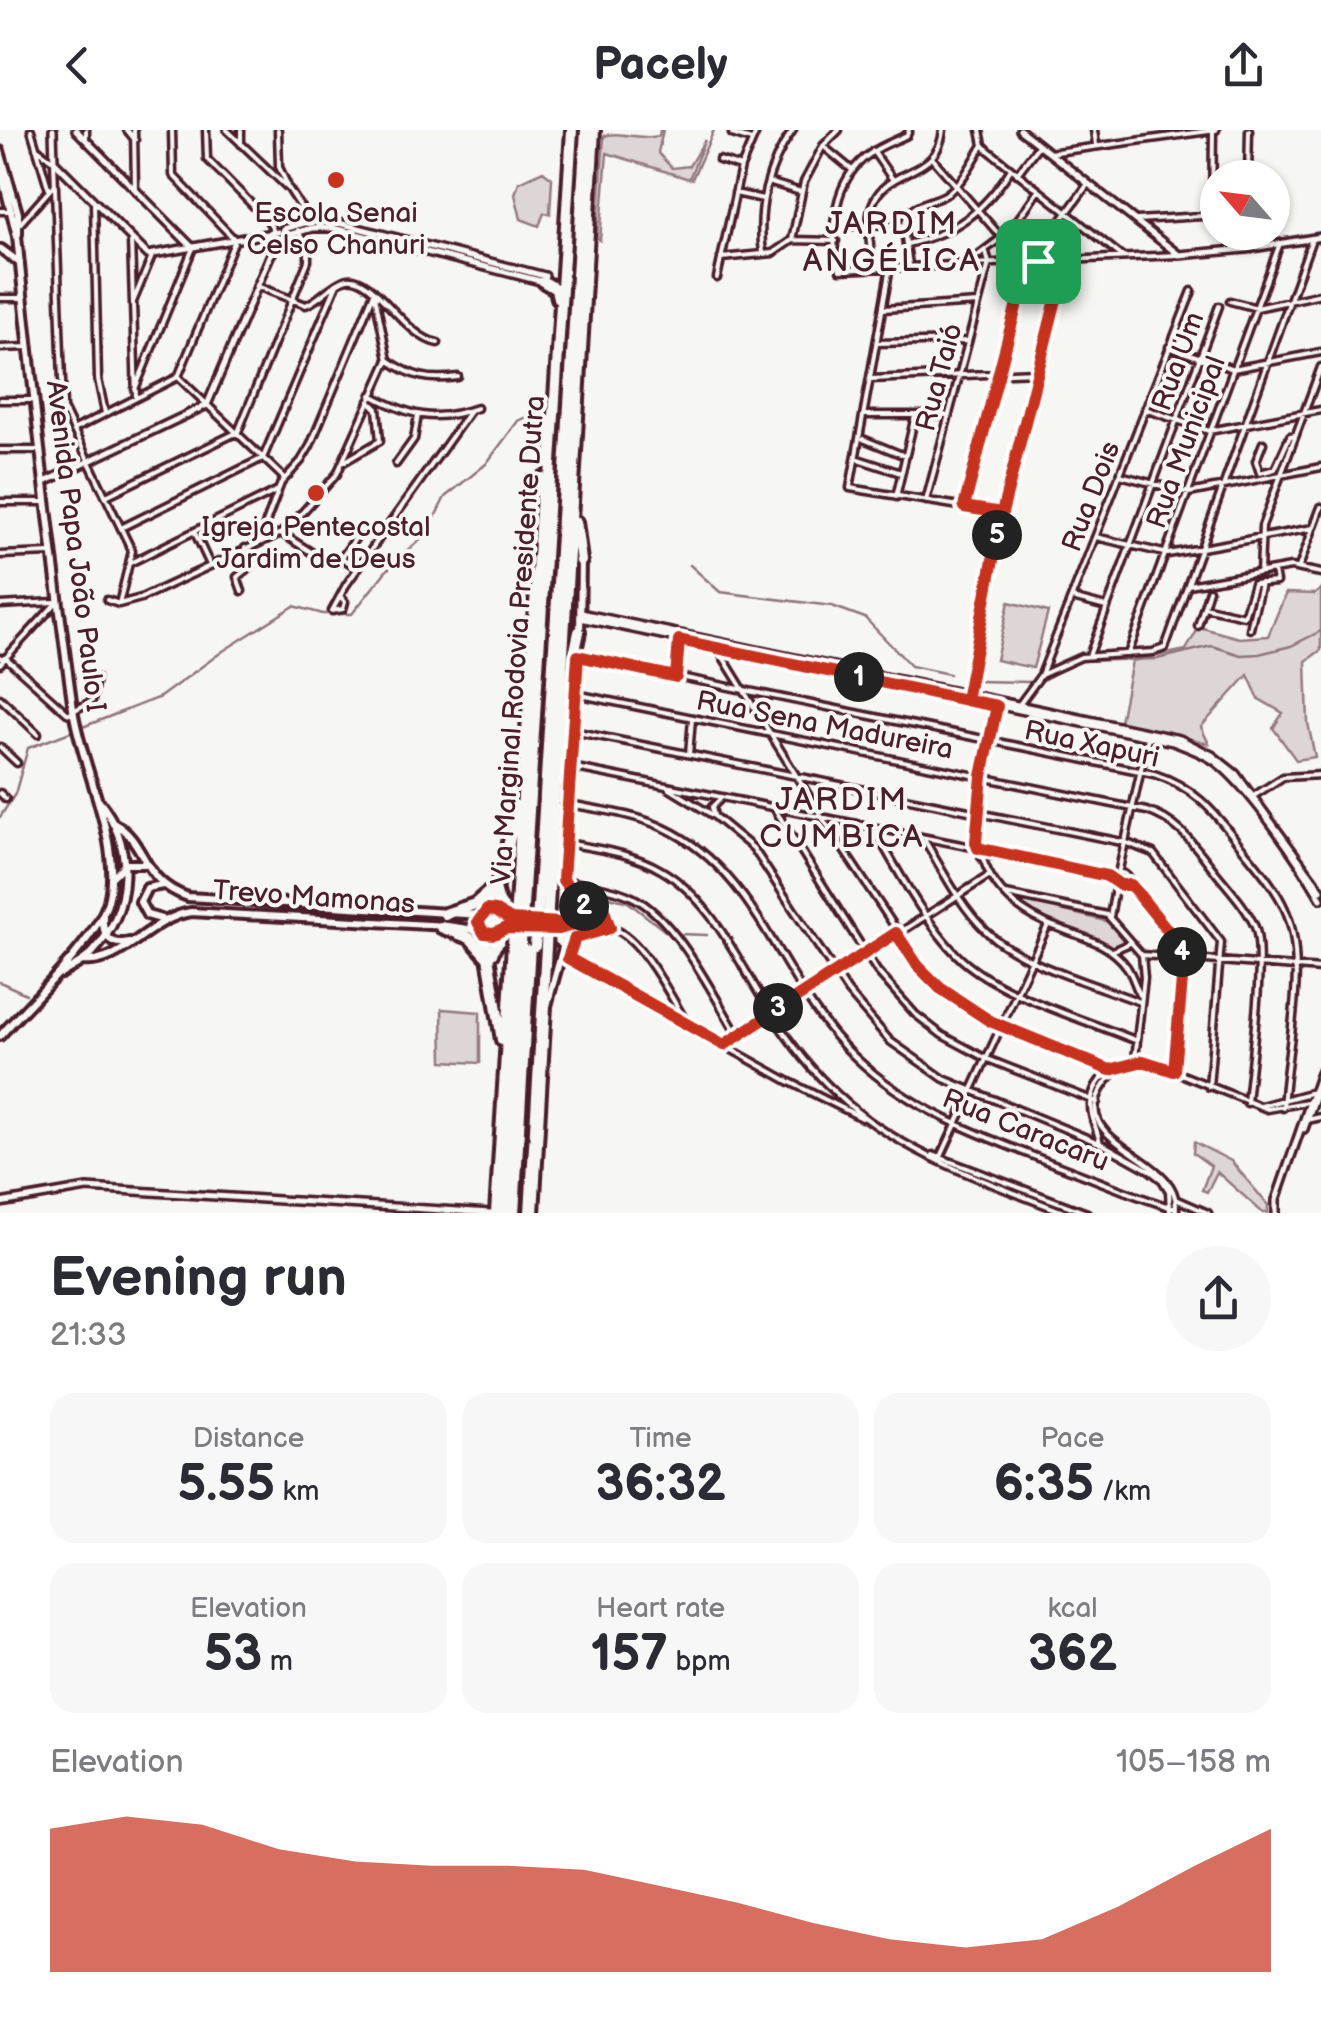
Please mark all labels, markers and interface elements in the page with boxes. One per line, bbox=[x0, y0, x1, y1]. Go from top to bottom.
icon: back bbox=[50, 38, 105, 93]
text: Pacely bbox=[593, 38, 728, 93]
icon: share bbox=[1216, 38, 1271, 93]
north arrow bbox=[1200, 160, 1290, 250]
map controls bbox=[1200, 160, 1290, 250]
marker: Escola Senai Celso Chanuri bbox=[325, 169, 347, 191]
place label: Escola Senai Celso Chanuri bbox=[246, 197, 426, 262]
district label: JARDIM ANGÉLICA bbox=[803, 205, 981, 281]
pin bbox=[996, 219, 1081, 304]
icon: arrive bbox=[1011, 234, 1066, 289]
street label: Rua Um bbox=[1145, 308, 1211, 415]
street label: Rua Taió bbox=[909, 320, 970, 435]
street label: Rua Municipal bbox=[1140, 352, 1233, 533]
street label: Avenida Papa João Paulo I bbox=[39, 378, 112, 714]
street label: Via Marginal Rodovia Presidente Dutra bbox=[485, 394, 552, 886]
street label: Rua Dois bbox=[1055, 437, 1128, 556]
marker: Igreja Pentecostal Jardim de Deus bbox=[305, 482, 327, 504]
pin: 5 bbox=[972, 510, 1022, 560]
place label: Igreja Pentecostal Jardim de Deus bbox=[202, 511, 430, 576]
text: 5 bbox=[989, 518, 1005, 551]
pin: 1 bbox=[834, 652, 884, 702]
text: 1 bbox=[853, 660, 865, 693]
street label: Rua Sena Madureira bbox=[694, 684, 956, 767]
street label: Rua Xapuri bbox=[1021, 714, 1162, 775]
district label: JARDIM CUMBICA bbox=[759, 781, 925, 857]
street label: Trevo Mamonas bbox=[212, 874, 416, 921]
pin: 2 bbox=[559, 881, 609, 931]
text: 2 bbox=[576, 889, 592, 922]
pin: 4 bbox=[1157, 927, 1207, 977]
text: 4 bbox=[1174, 935, 1190, 968]
pin: 3 bbox=[753, 983, 803, 1033]
text: 3 bbox=[770, 991, 786, 1024]
street label: Rua Caracaru bbox=[937, 1082, 1113, 1179]
text: Evening run bbox=[50, 1245, 347, 1312]
button: share bbox=[1166, 1246, 1271, 1351]
text: 21:33 bbox=[50, 1316, 127, 1355]
text: Distance bbox=[193, 1422, 304, 1455]
text: Time bbox=[629, 1422, 692, 1455]
text: Pace bbox=[1041, 1422, 1104, 1455]
text: 5.55 bbox=[178, 1455, 275, 1515]
text: 36:32 bbox=[595, 1455, 726, 1515]
text: 6:35 bbox=[994, 1455, 1094, 1515]
text: km bbox=[275, 1475, 320, 1508]
text: /km bbox=[1094, 1475, 1151, 1508]
text: Elevation bbox=[190, 1592, 307, 1625]
text: Heart rate bbox=[596, 1592, 725, 1625]
text: kcal bbox=[1047, 1592, 1098, 1625]
text: 53 bbox=[204, 1625, 262, 1685]
text: 157 bbox=[590, 1625, 668, 1685]
text: 362 bbox=[1028, 1625, 1117, 1685]
text: m bbox=[262, 1645, 293, 1678]
text: bpm bbox=[668, 1645, 731, 1678]
text: Elevation bbox=[50, 1743, 183, 1782]
text: 105–158 m bbox=[1116, 1743, 1271, 1782]

